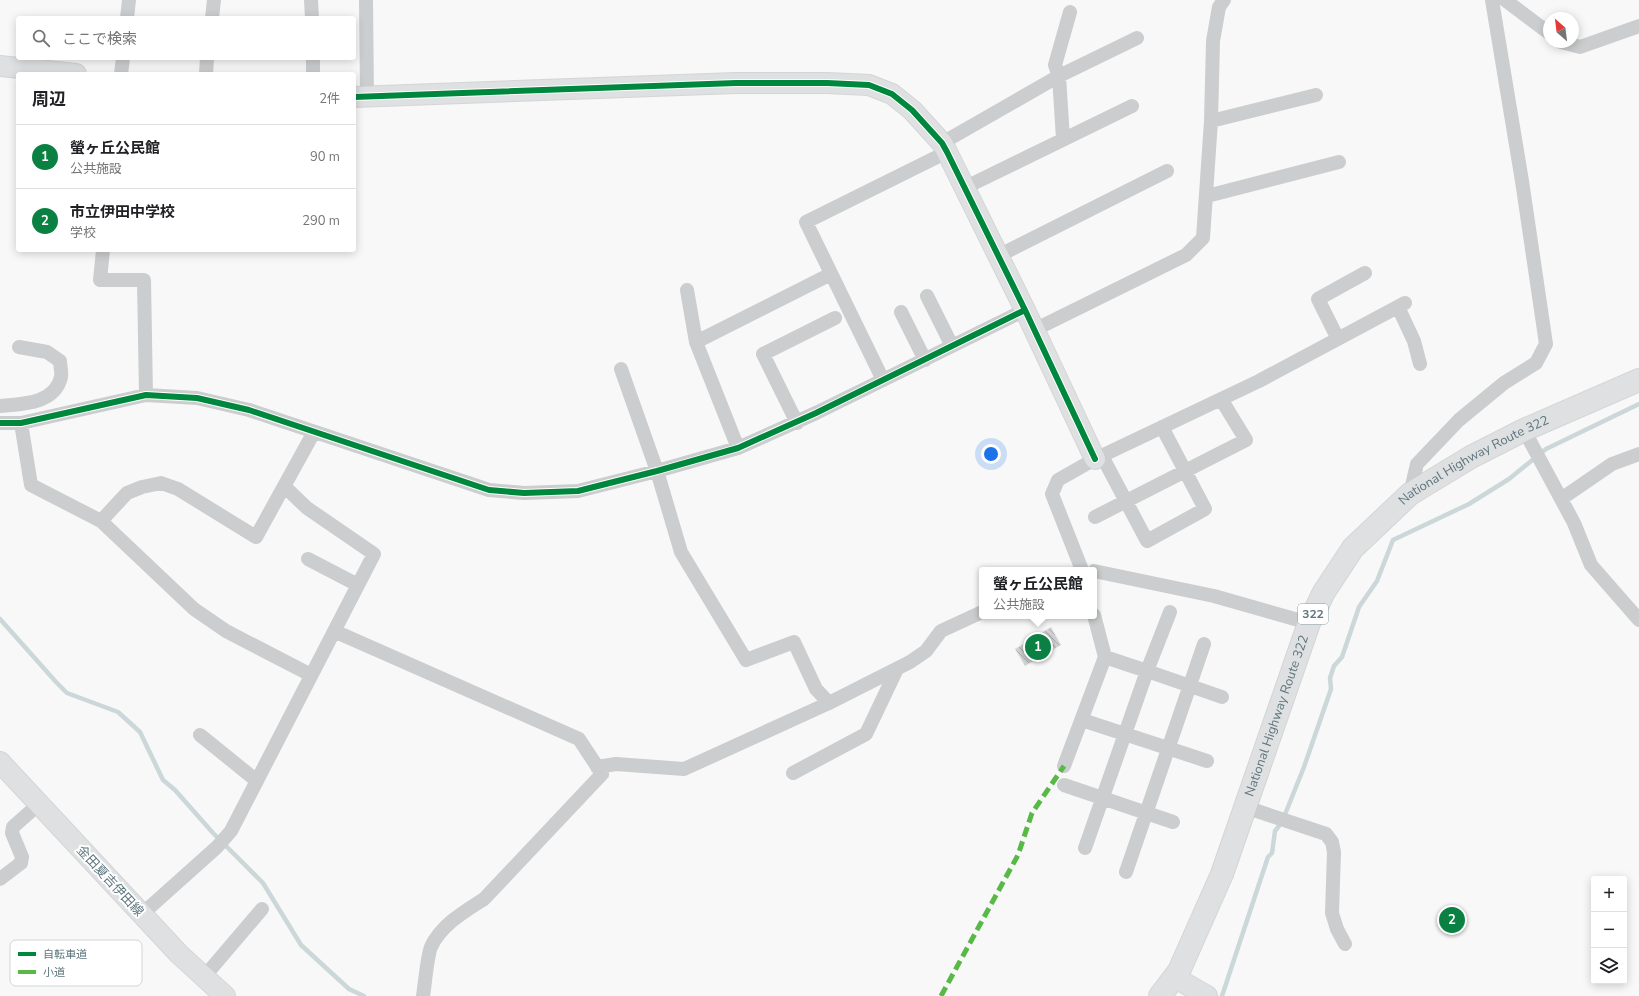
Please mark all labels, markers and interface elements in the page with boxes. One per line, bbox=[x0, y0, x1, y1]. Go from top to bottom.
north arrow bbox=[1543, 12, 1579, 48]
search box bbox=[16, 16, 356, 60]
icon: search bbox=[30, 27, 52, 49]
text: ここで検索 bbox=[62, 29, 137, 49]
text: 周辺 bbox=[32, 88, 66, 111]
text: 2件 bbox=[319, 90, 340, 108]
text: 螢ヶ丘公民館 bbox=[70, 138, 160, 158]
text: 1 bbox=[41, 148, 49, 166]
text: 90 m bbox=[310, 148, 340, 166]
text: 公共施設 bbox=[70, 160, 122, 178]
text: 市立伊田中学校 bbox=[70, 202, 175, 222]
text: 2 bbox=[41, 212, 49, 230]
text: 290 m bbox=[302, 212, 340, 230]
text: 学校 bbox=[70, 224, 96, 242]
street label: National Highway Route 322 bbox=[1395, 411, 1552, 509]
your location bbox=[981, 444, 1001, 464]
popup bbox=[979, 567, 1097, 619]
text: 螢ヶ丘公民館 bbox=[993, 574, 1083, 594]
text: 公共施設 bbox=[993, 596, 1045, 614]
road number: 322 bbox=[1298, 604, 1328, 624]
pin: 1 bbox=[1025, 632, 1051, 662]
street label: National Highway Route 322 bbox=[1241, 633, 1313, 799]
street label: 金田夏吉伊田線 bbox=[72, 842, 148, 920]
map controls bbox=[1591, 876, 1627, 984]
button: + bbox=[1591, 876, 1627, 912]
pin: 2 bbox=[1439, 905, 1465, 935]
button: − bbox=[1591, 912, 1627, 948]
legend bbox=[10, 940, 142, 986]
text: 自転車道 bbox=[43, 947, 87, 962]
button: layers bbox=[1591, 948, 1627, 984]
text: 小道 bbox=[43, 965, 65, 980]

